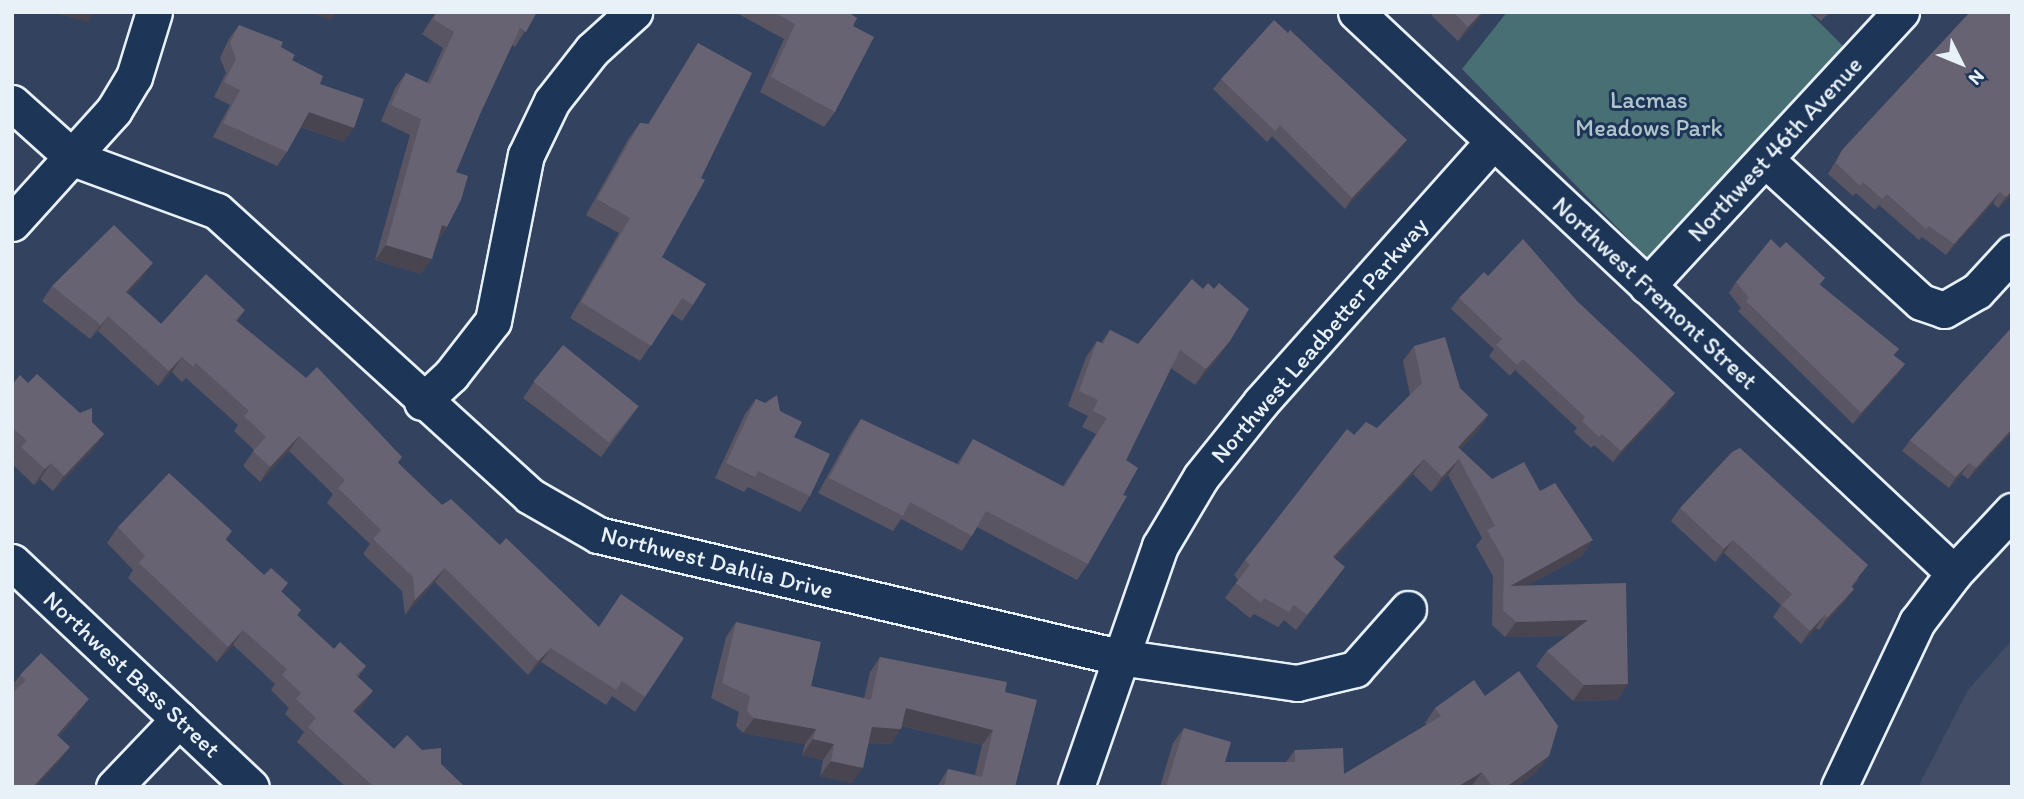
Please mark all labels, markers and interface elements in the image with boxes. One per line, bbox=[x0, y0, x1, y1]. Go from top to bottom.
north arrow bbox=[1926, 28, 1996, 98]
street label: Northwest 46th Avenue bbox=[1682, 51, 1868, 247]
text: N bbox=[1964, 65, 1990, 90]
park label: Lacmas Meadows Park bbox=[1575, 86, 1723, 142]
street label: Northwest Fremont Street bbox=[1547, 191, 1763, 395]
street label: Northwest Leadbetter Parkway bbox=[1205, 212, 1433, 468]
street label: Northwest Dahlia Drive bbox=[598, 519, 836, 605]
street label: Northwest Bass Street bbox=[38, 585, 226, 763]

